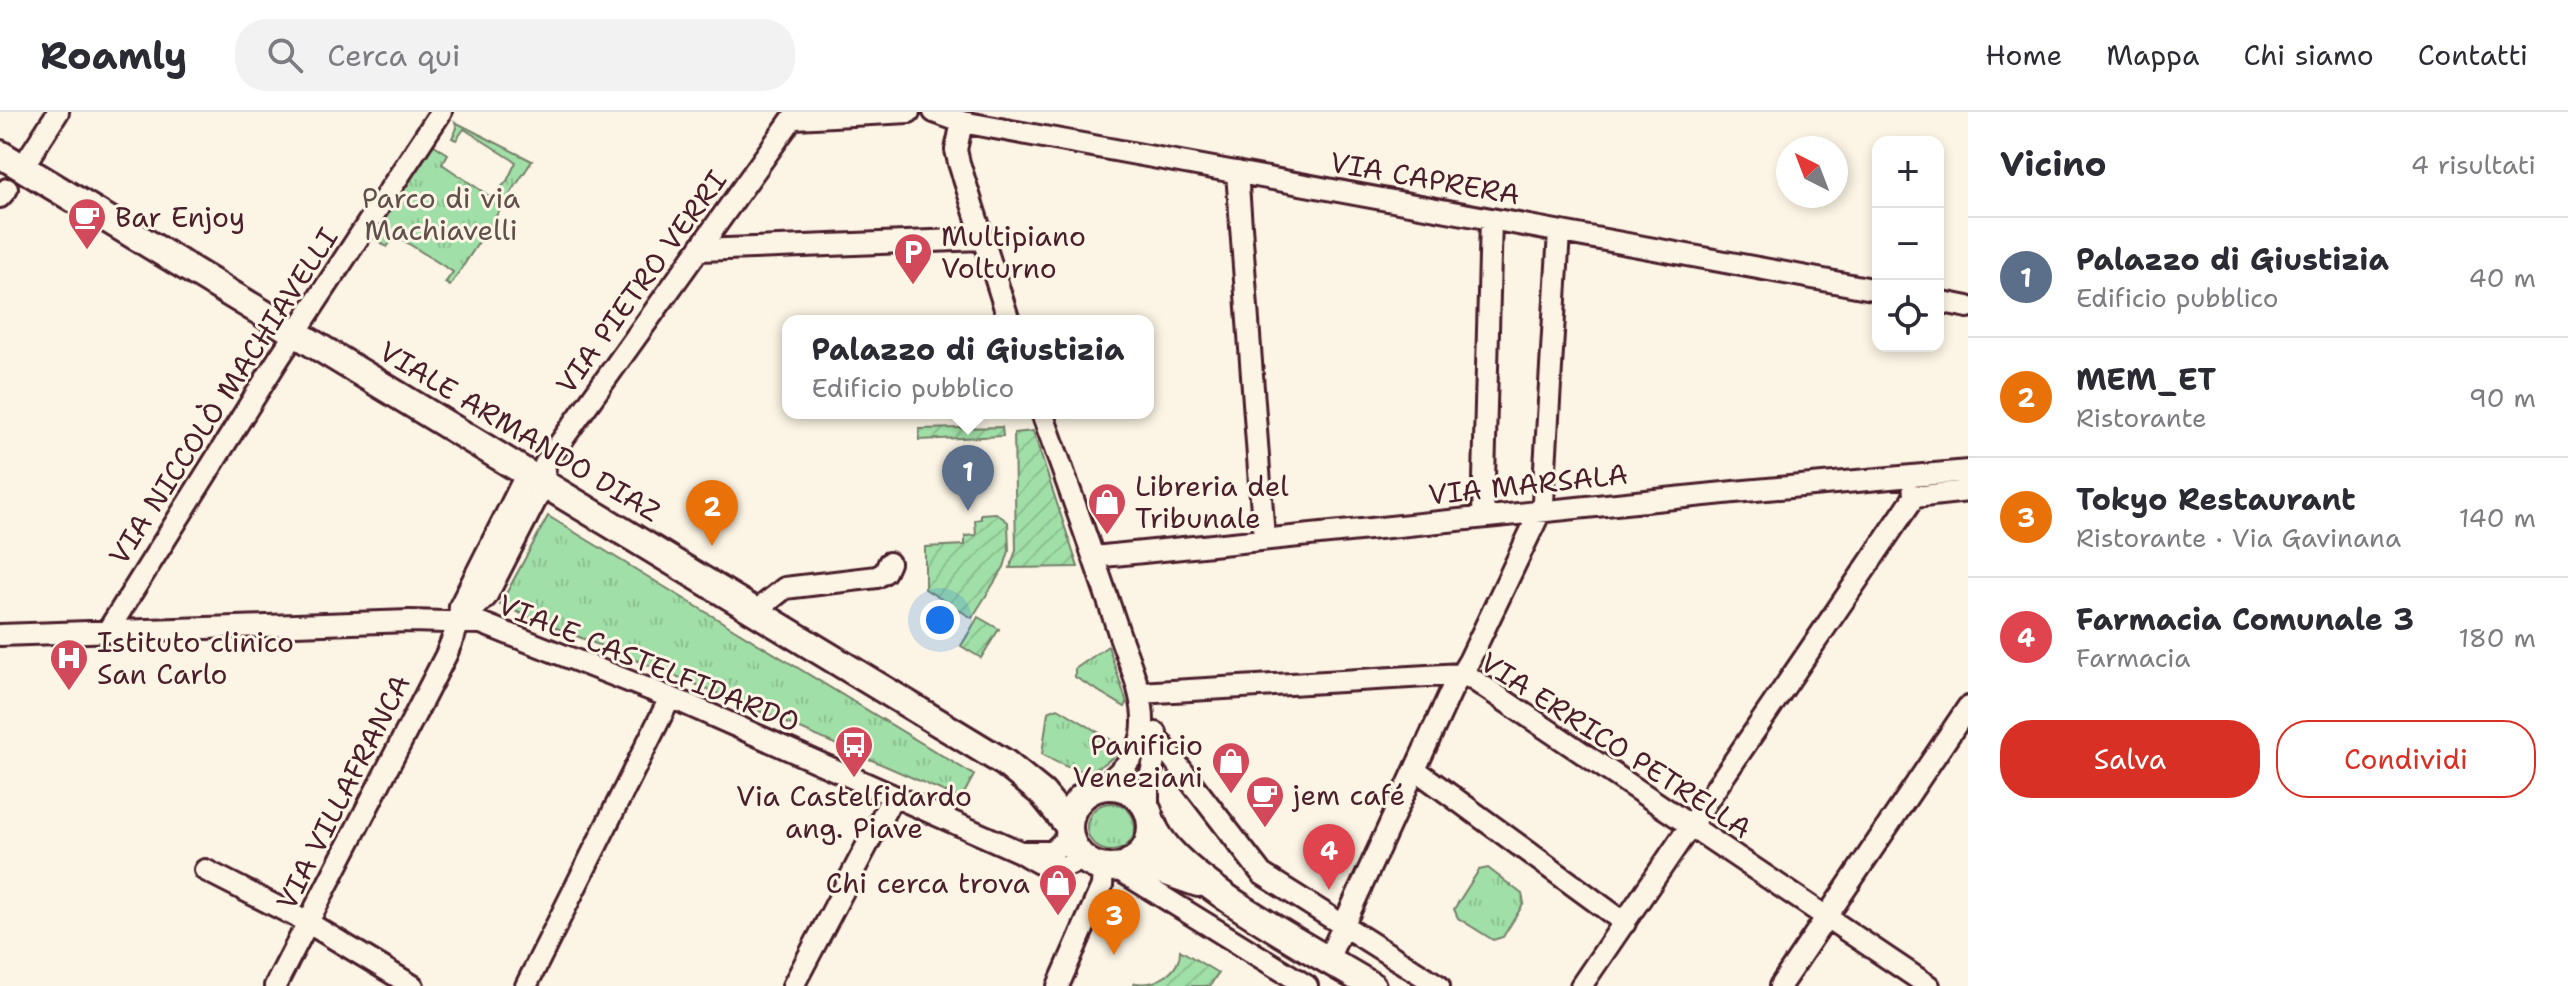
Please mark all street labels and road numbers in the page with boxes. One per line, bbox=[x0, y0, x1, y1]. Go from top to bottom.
street label: VIA CAPRERA bbox=[1327, 143, 1523, 213]
street label: VIA PIETRO VERRI bbox=[547, 163, 735, 401]
street label: VIA NICCOLÒ MACHIAVELLI bbox=[100, 220, 346, 572]
street label: VIALE ARMANDO DIAZ bbox=[372, 332, 668, 530]
street label: VIA MARSALA bbox=[1426, 455, 1630, 513]
street label: VIALE CASTELFIDARDO bbox=[493, 585, 805, 741]
street label: VIA ERRICO PETRELLA bbox=[1473, 643, 1759, 847]
street label: VIA VILLAFRANCA bbox=[267, 668, 419, 916]

